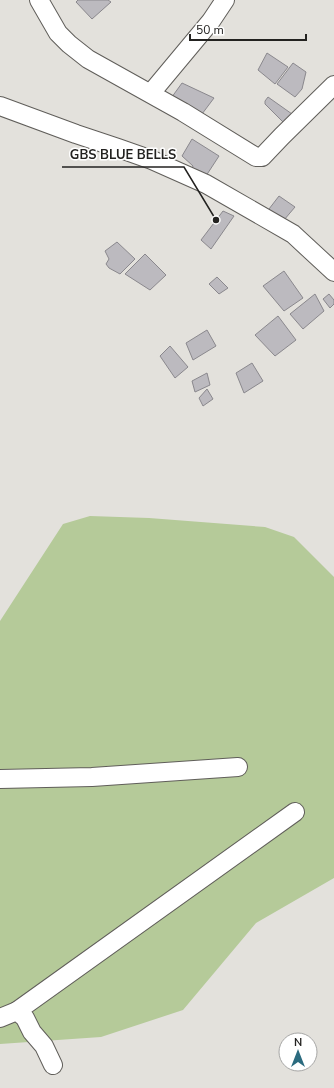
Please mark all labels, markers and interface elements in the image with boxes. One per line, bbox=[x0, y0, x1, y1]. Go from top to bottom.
scale bar bbox=[190, 16, 306, 42]
text: 50 m bbox=[196, 22, 224, 38]
callout: GBS BLUE BELLS bbox=[62, 142, 184, 167]
text: GBS BLUE BELLS bbox=[70, 146, 176, 164]
north arrow bbox=[278, 1032, 318, 1072]
text: N bbox=[294, 1035, 302, 1050]

